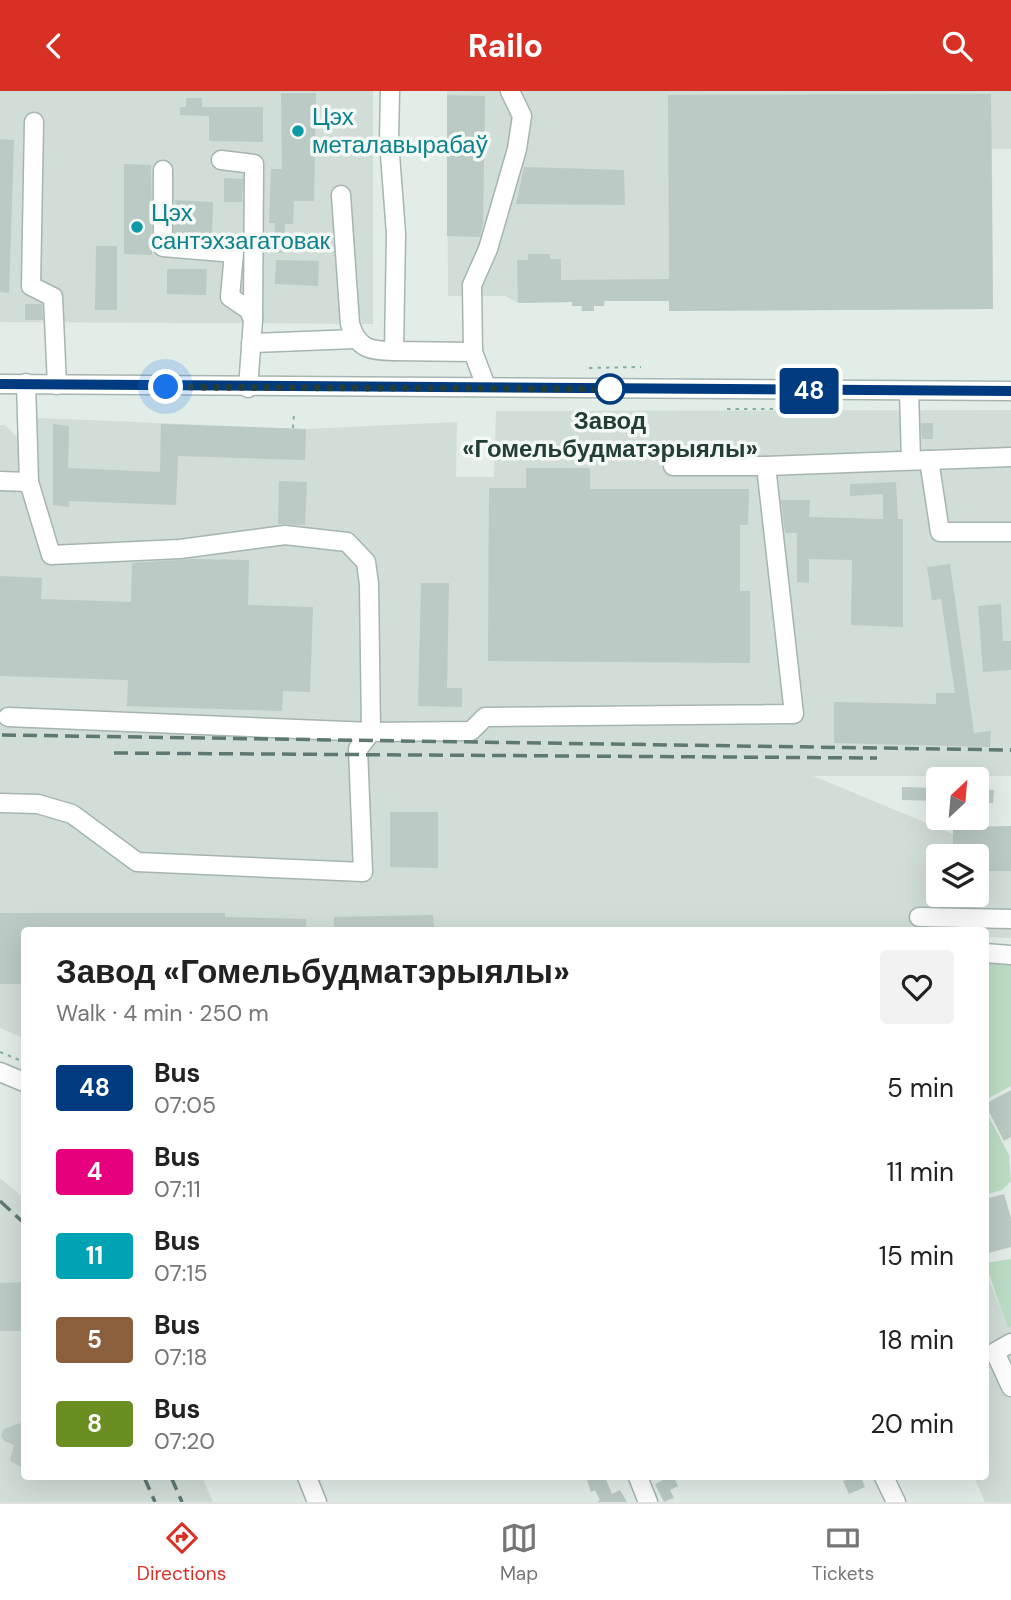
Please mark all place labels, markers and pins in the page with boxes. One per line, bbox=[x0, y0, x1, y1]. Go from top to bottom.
place label: Цэх металавырабаў bbox=[312, 101, 488, 160]
marker: Цэх металавырабаў bbox=[290, 123, 306, 139]
place label: Цэх сантэхзагатовак bbox=[151, 197, 331, 256]
marker: Цэх сантэхзагатовак bbox=[129, 219, 145, 235]
marker: Завод «Гомельбудматэрыялы» bbox=[595, 374, 625, 404]
place label: Завод «Гомельбудматэрыялы» bbox=[462, 405, 758, 464]

